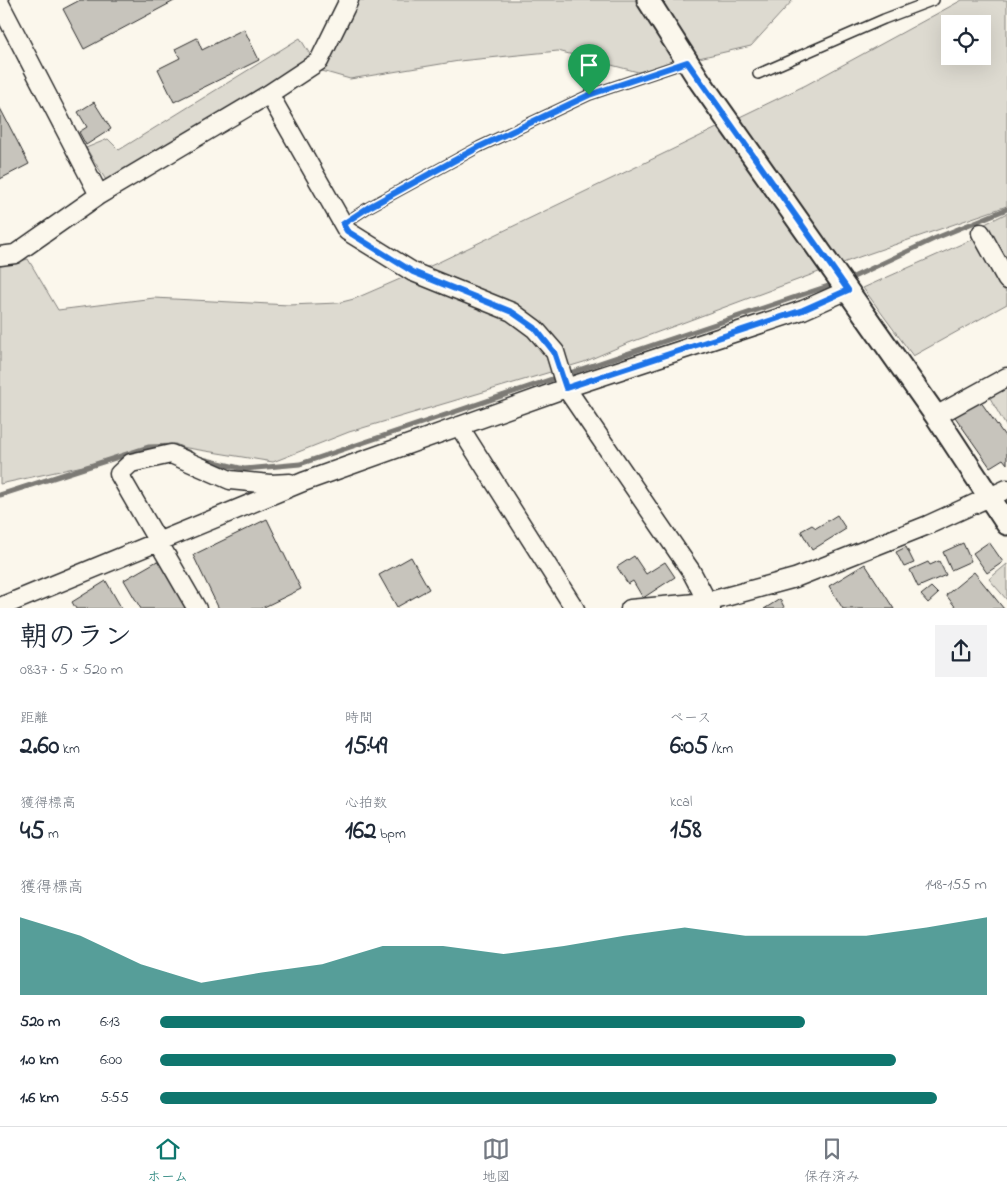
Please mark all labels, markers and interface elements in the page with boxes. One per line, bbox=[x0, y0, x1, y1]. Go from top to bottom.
map controls bbox=[941, 15, 991, 65]
button: locate bbox=[941, 15, 991, 65]
pin bbox=[568, 44, 610, 95]
icon: arrive bbox=[575, 51, 603, 79]
text: 朝のラン bbox=[20, 618, 132, 659]
button: share bbox=[935, 625, 987, 677]
text: 08:37 · 5 × 520 m bbox=[20, 658, 123, 682]
text: 距離 bbox=[20, 708, 48, 729]
text: 時間 bbox=[345, 708, 373, 729]
text: ペース bbox=[670, 708, 711, 729]
text: 2.60 bbox=[20, 729, 59, 765]
text: 15:49 bbox=[345, 729, 387, 765]
text: 6:05 bbox=[670, 729, 708, 765]
text: km bbox=[59, 739, 80, 760]
text: /km bbox=[708, 739, 733, 760]
text: kcal bbox=[670, 792, 692, 813]
text: 獲得標高 bbox=[20, 793, 76, 814]
text: 心拍数 bbox=[345, 793, 387, 814]
text: 158 bbox=[670, 813, 702, 849]
text: 45 bbox=[20, 814, 45, 850]
text: 162 bbox=[345, 814, 376, 850]
text: m bbox=[45, 824, 59, 845]
text: bpm bbox=[376, 824, 406, 845]
text: 148–155 m bbox=[925, 873, 987, 897]
text: 獲得標高 bbox=[20, 876, 84, 900]
text: 520 m bbox=[20, 1010, 60, 1034]
text: 6:13 bbox=[100, 1010, 120, 1034]
text: 1.0 km bbox=[20, 1048, 59, 1072]
text: 6:00 bbox=[100, 1048, 122, 1072]
text: 1.6 km bbox=[20, 1086, 59, 1110]
text: 5:55 bbox=[100, 1086, 129, 1110]
tab: ホーム bbox=[147, 1135, 188, 1188]
tab: 地図 bbox=[482, 1135, 510, 1188]
tab: 保存済み bbox=[804, 1135, 860, 1188]

